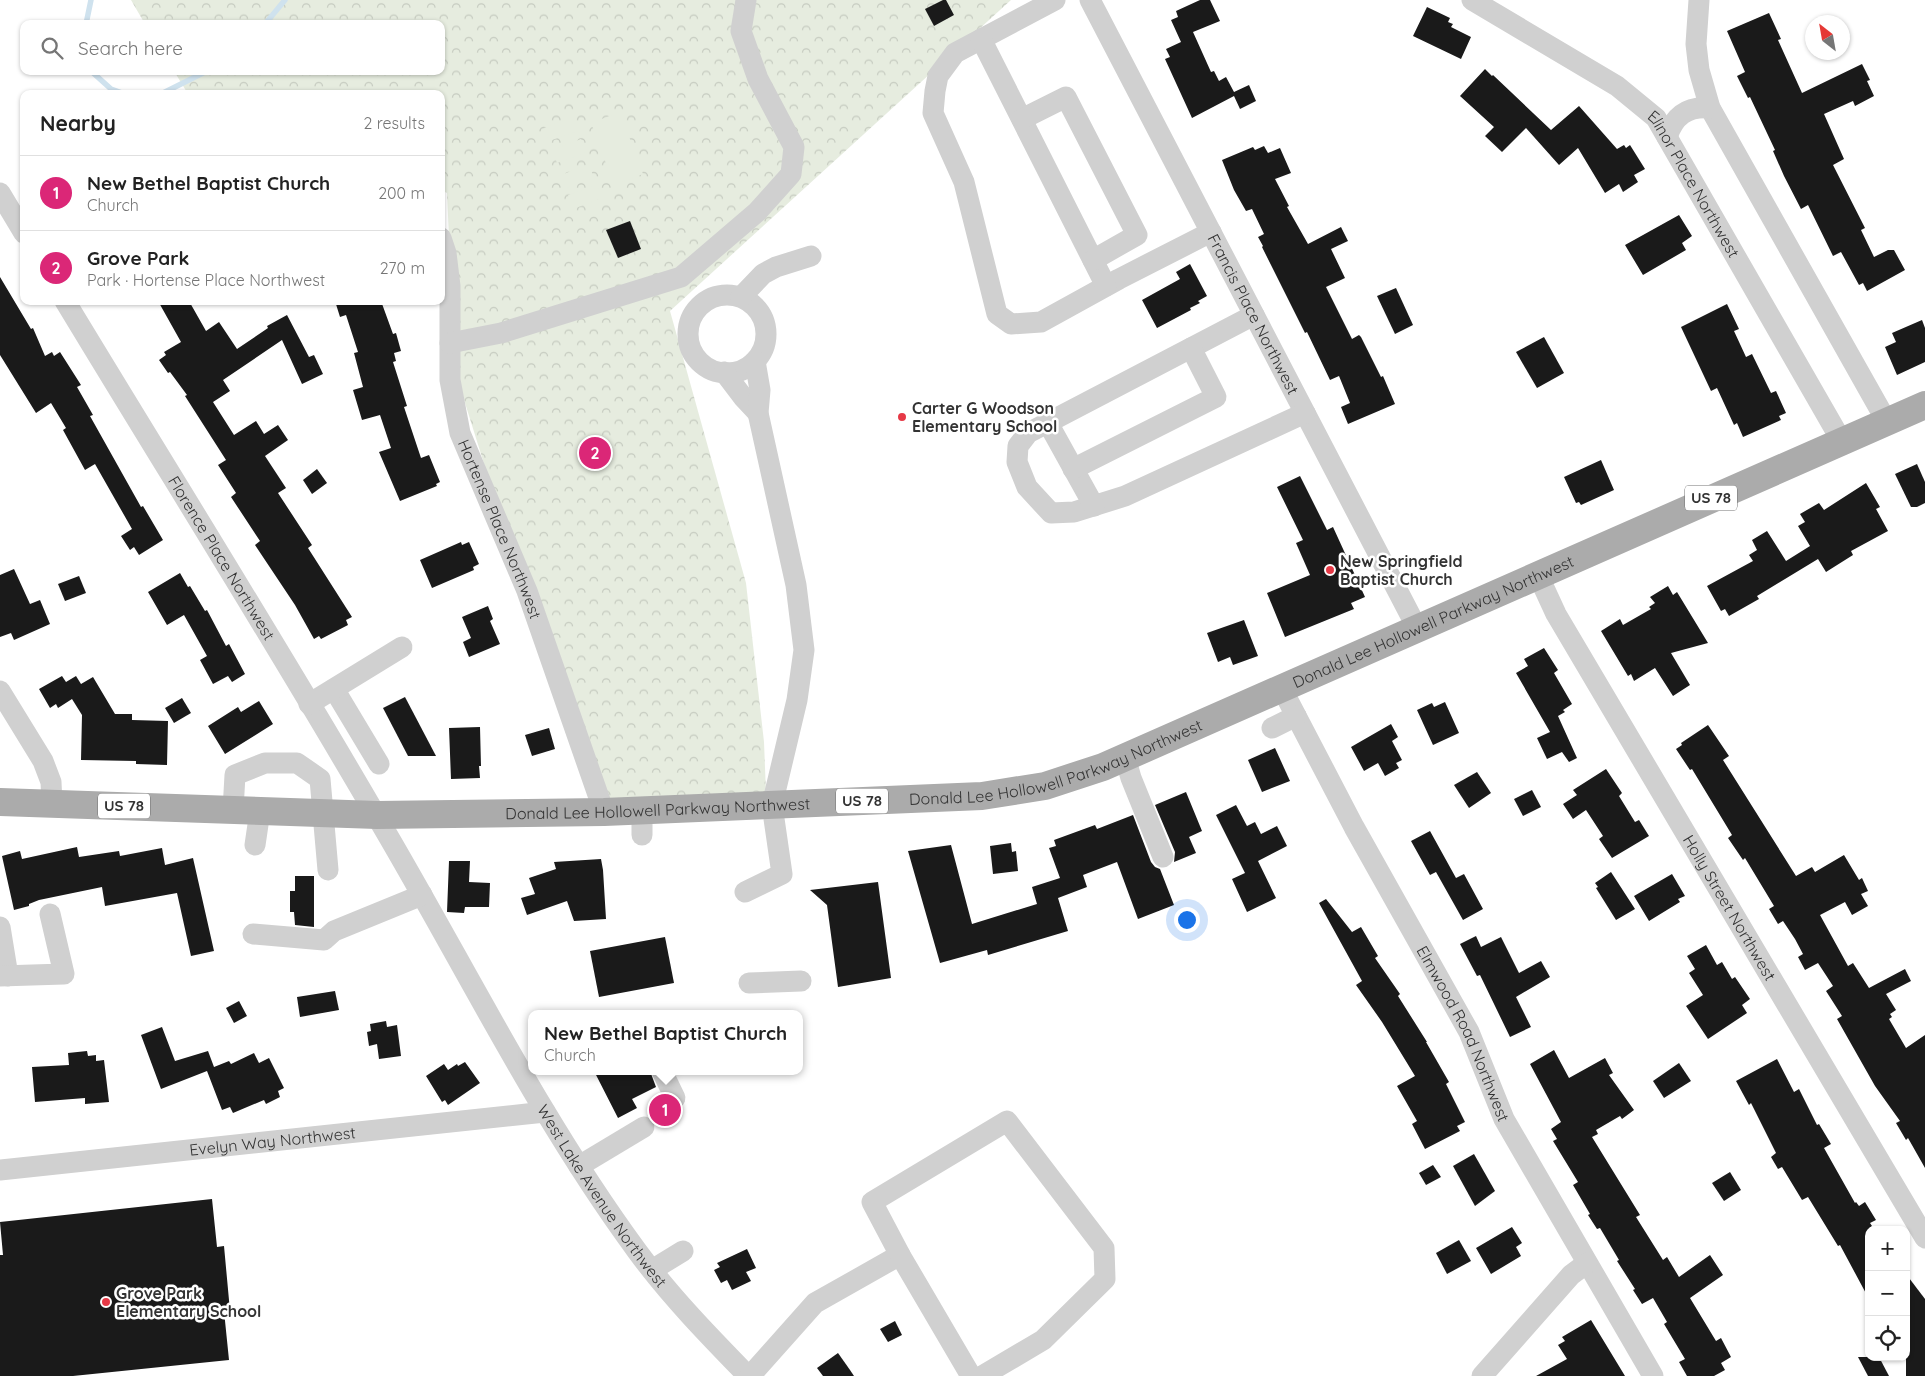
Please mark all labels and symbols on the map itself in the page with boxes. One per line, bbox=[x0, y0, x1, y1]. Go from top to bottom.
north arrow bbox=[1805, 15, 1850, 60]
street label: Elinor Place Northwest bbox=[1644, 106, 1744, 261]
street label: Francis Place Northwest bbox=[1203, 230, 1304, 398]
place label: Carter G Woodson Elementary School bbox=[912, 398, 1057, 436]
marker: Carter G Woodson Elementary School bbox=[896, 411, 908, 423]
pin: 2 bbox=[579, 434, 611, 472]
street label: Hortense Place Northwest bbox=[454, 436, 546, 621]
street label: Florence Place Northwest bbox=[164, 472, 280, 644]
road number: US 78 bbox=[1685, 486, 1737, 510]
street label: Donald Lee Hollowell Parkway Northwest bbox=[1289, 551, 1577, 692]
place label: New Springfield Baptist Church bbox=[1340, 551, 1462, 589]
marker: New Springfield Baptist Church bbox=[1324, 564, 1336, 576]
street label: Donald Lee Hollowell Parkway Northwest bbox=[909, 715, 1205, 809]
road number: US 78 bbox=[836, 788, 888, 814]
street label: Donald Lee Hollowell Parkway Northwest bbox=[505, 793, 811, 823]
road number: US 78 bbox=[98, 794, 150, 818]
street label: Holly Street Northwest bbox=[1679, 831, 1780, 984]
your location bbox=[1174, 907, 1200, 933]
street label: Elmwood Road Northwest bbox=[1413, 942, 1514, 1124]
pin: 1 bbox=[649, 1091, 681, 1129]
street label: West Lake Avenue Northwest bbox=[533, 1101, 671, 1291]
street label: Evelyn Way Northwest bbox=[188, 1122, 357, 1160]
place label: Grove Park Elementary School bbox=[116, 1283, 261, 1321]
marker: Grove Park Elementary School bbox=[100, 1296, 112, 1308]

